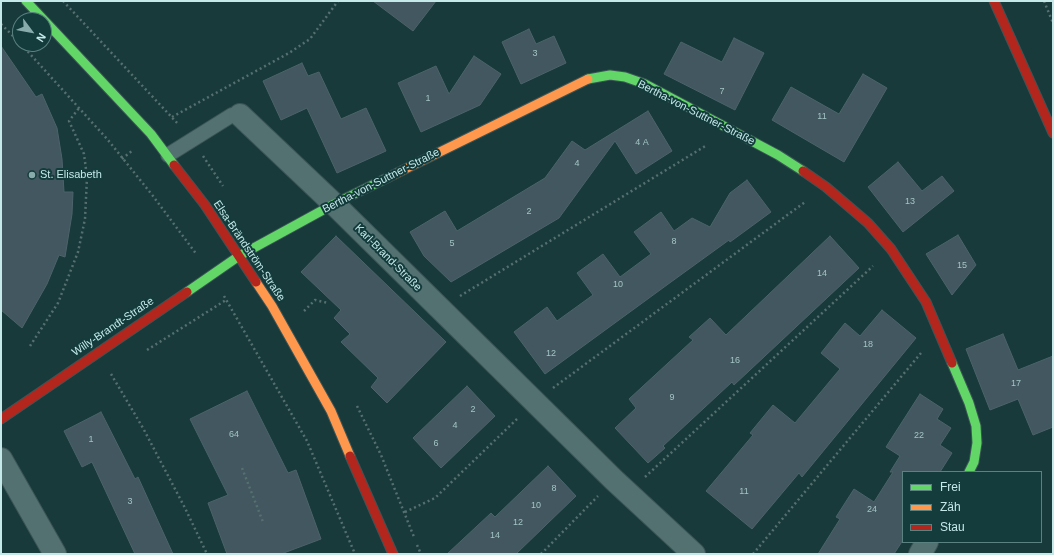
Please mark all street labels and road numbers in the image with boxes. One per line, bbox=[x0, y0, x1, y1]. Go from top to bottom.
street label: Bertha-von-Suttner-Straße bbox=[635, 78, 757, 148]
street label: Bertha-von-Suttner-Straße bbox=[320, 146, 442, 216]
street label: Elsa-Brändström-Straße bbox=[210, 198, 288, 304]
street label: Karl-Brand-Straße bbox=[352, 222, 424, 294]
street label: Willy-Brandt-Straße bbox=[70, 295, 156, 359]

